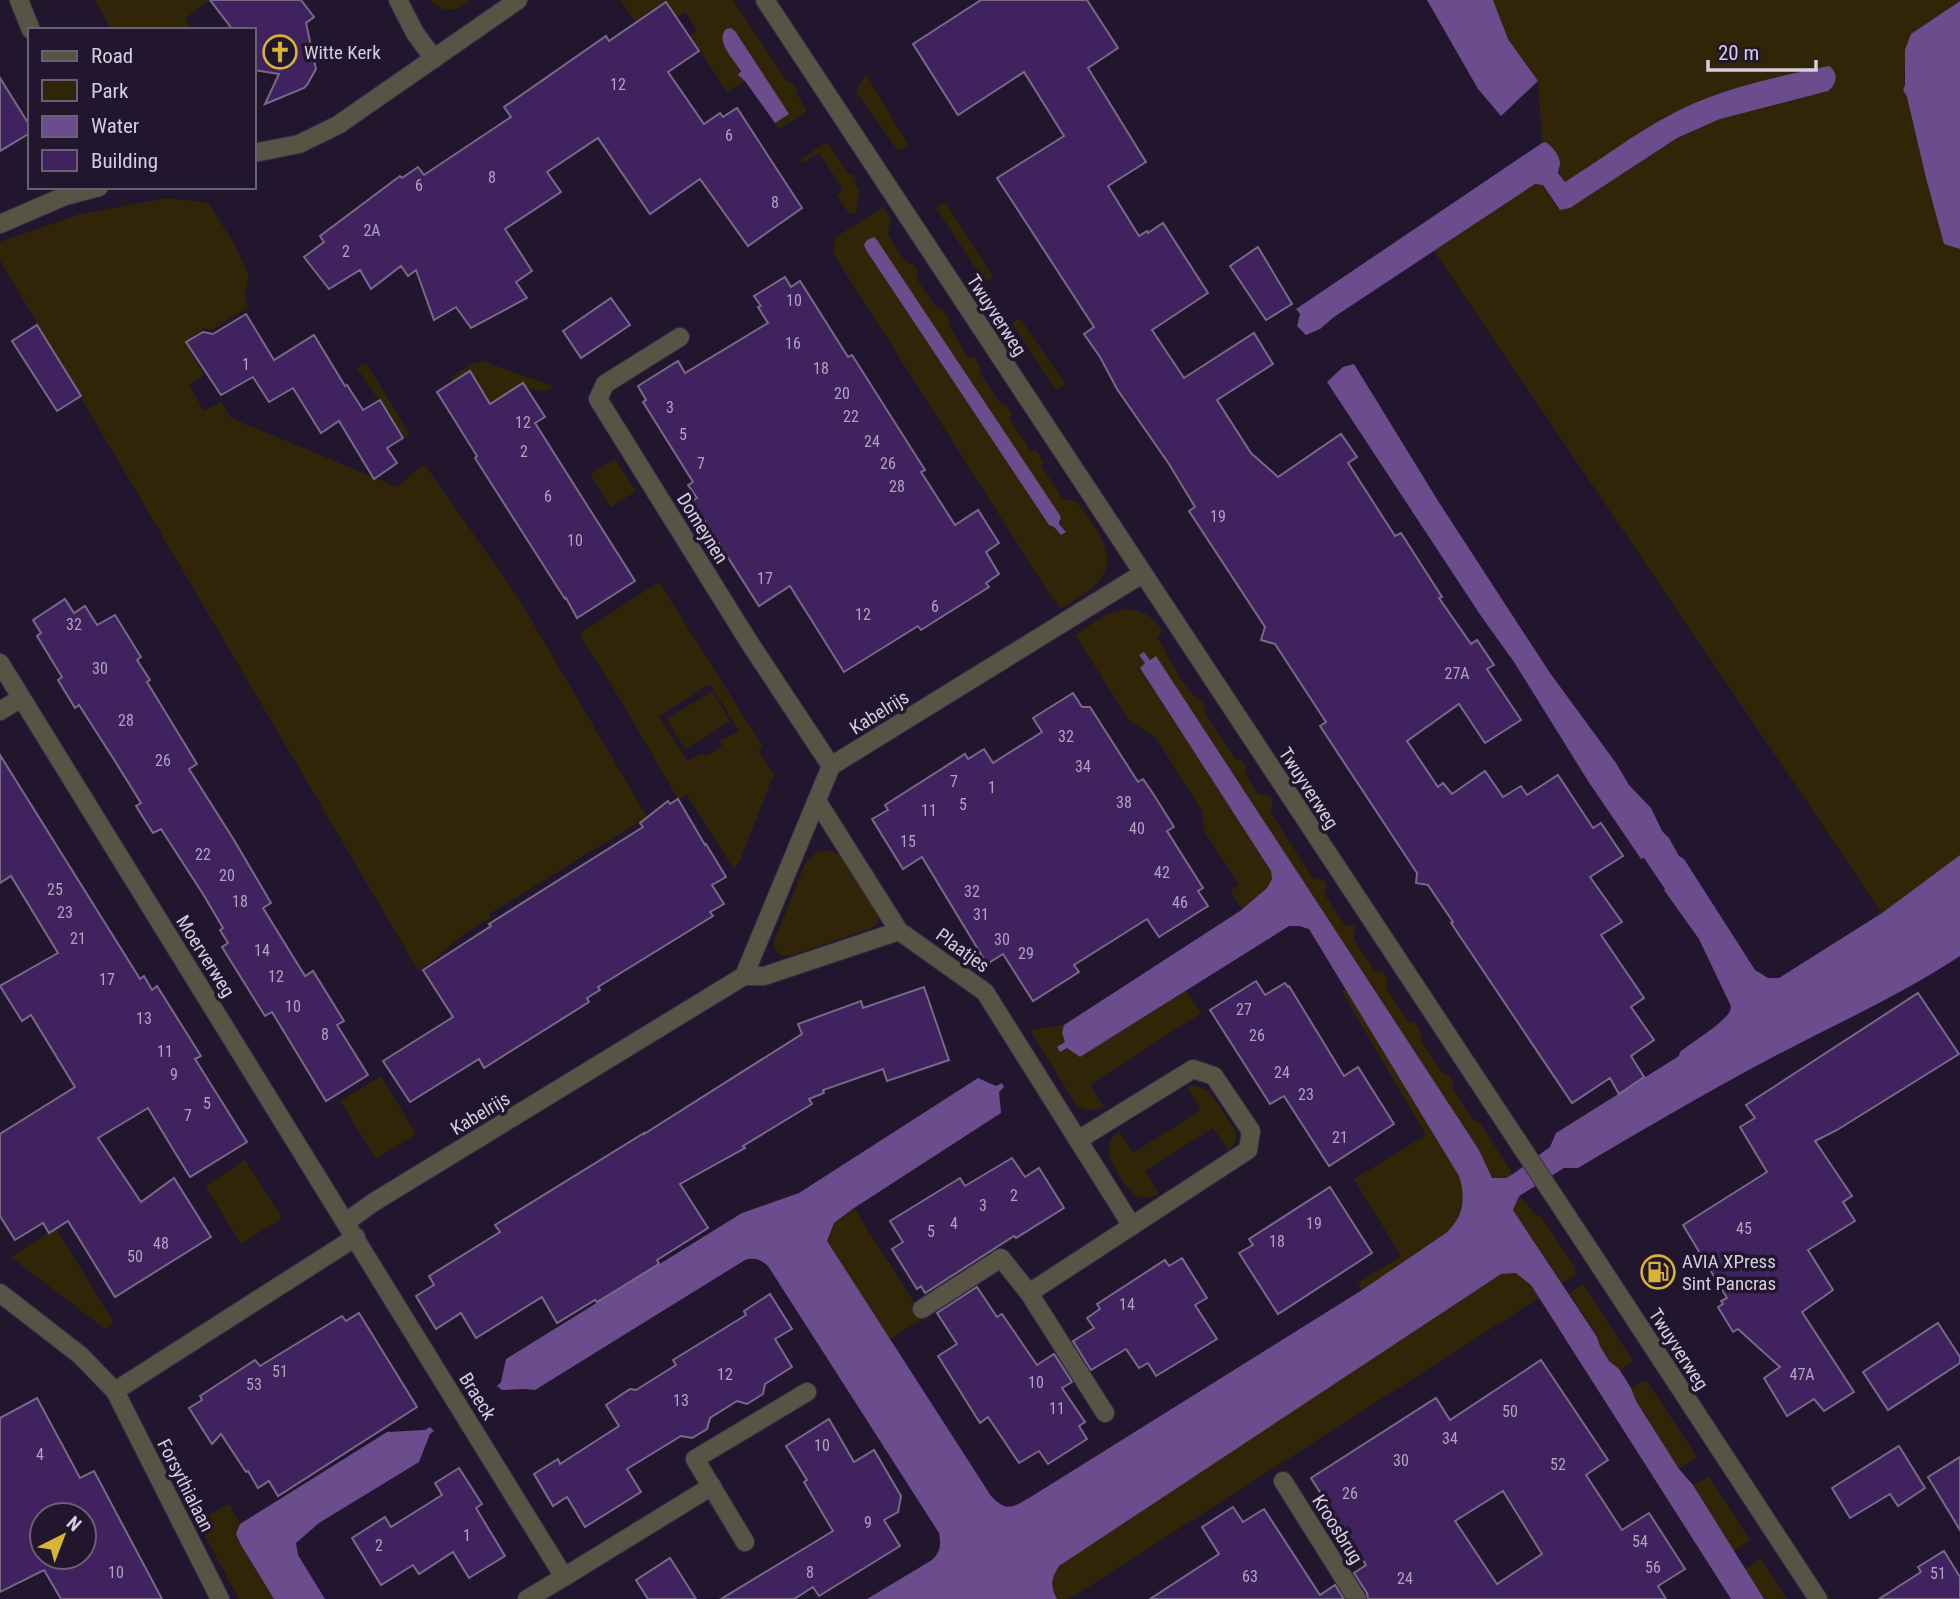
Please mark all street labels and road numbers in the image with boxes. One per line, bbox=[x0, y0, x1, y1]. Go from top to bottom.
street label: Twuyverweg bbox=[962, 270, 1031, 360]
street label: Domeynen bbox=[672, 489, 733, 568]
street label: Kabelrijs bbox=[846, 685, 913, 739]
street label: Twuyverweg bbox=[1274, 743, 1343, 833]
street label: Moerverweg bbox=[171, 911, 240, 1001]
street label: Plaatjes bbox=[931, 923, 994, 978]
street label: Kabelrijs bbox=[446, 1087, 514, 1140]
street label: Twuyverweg bbox=[1644, 1304, 1713, 1394]
street label: Braeck bbox=[454, 1368, 501, 1424]
street label: Forsythialaan bbox=[152, 1435, 219, 1535]
street label: Kroosbrug bbox=[1307, 1490, 1368, 1568]

